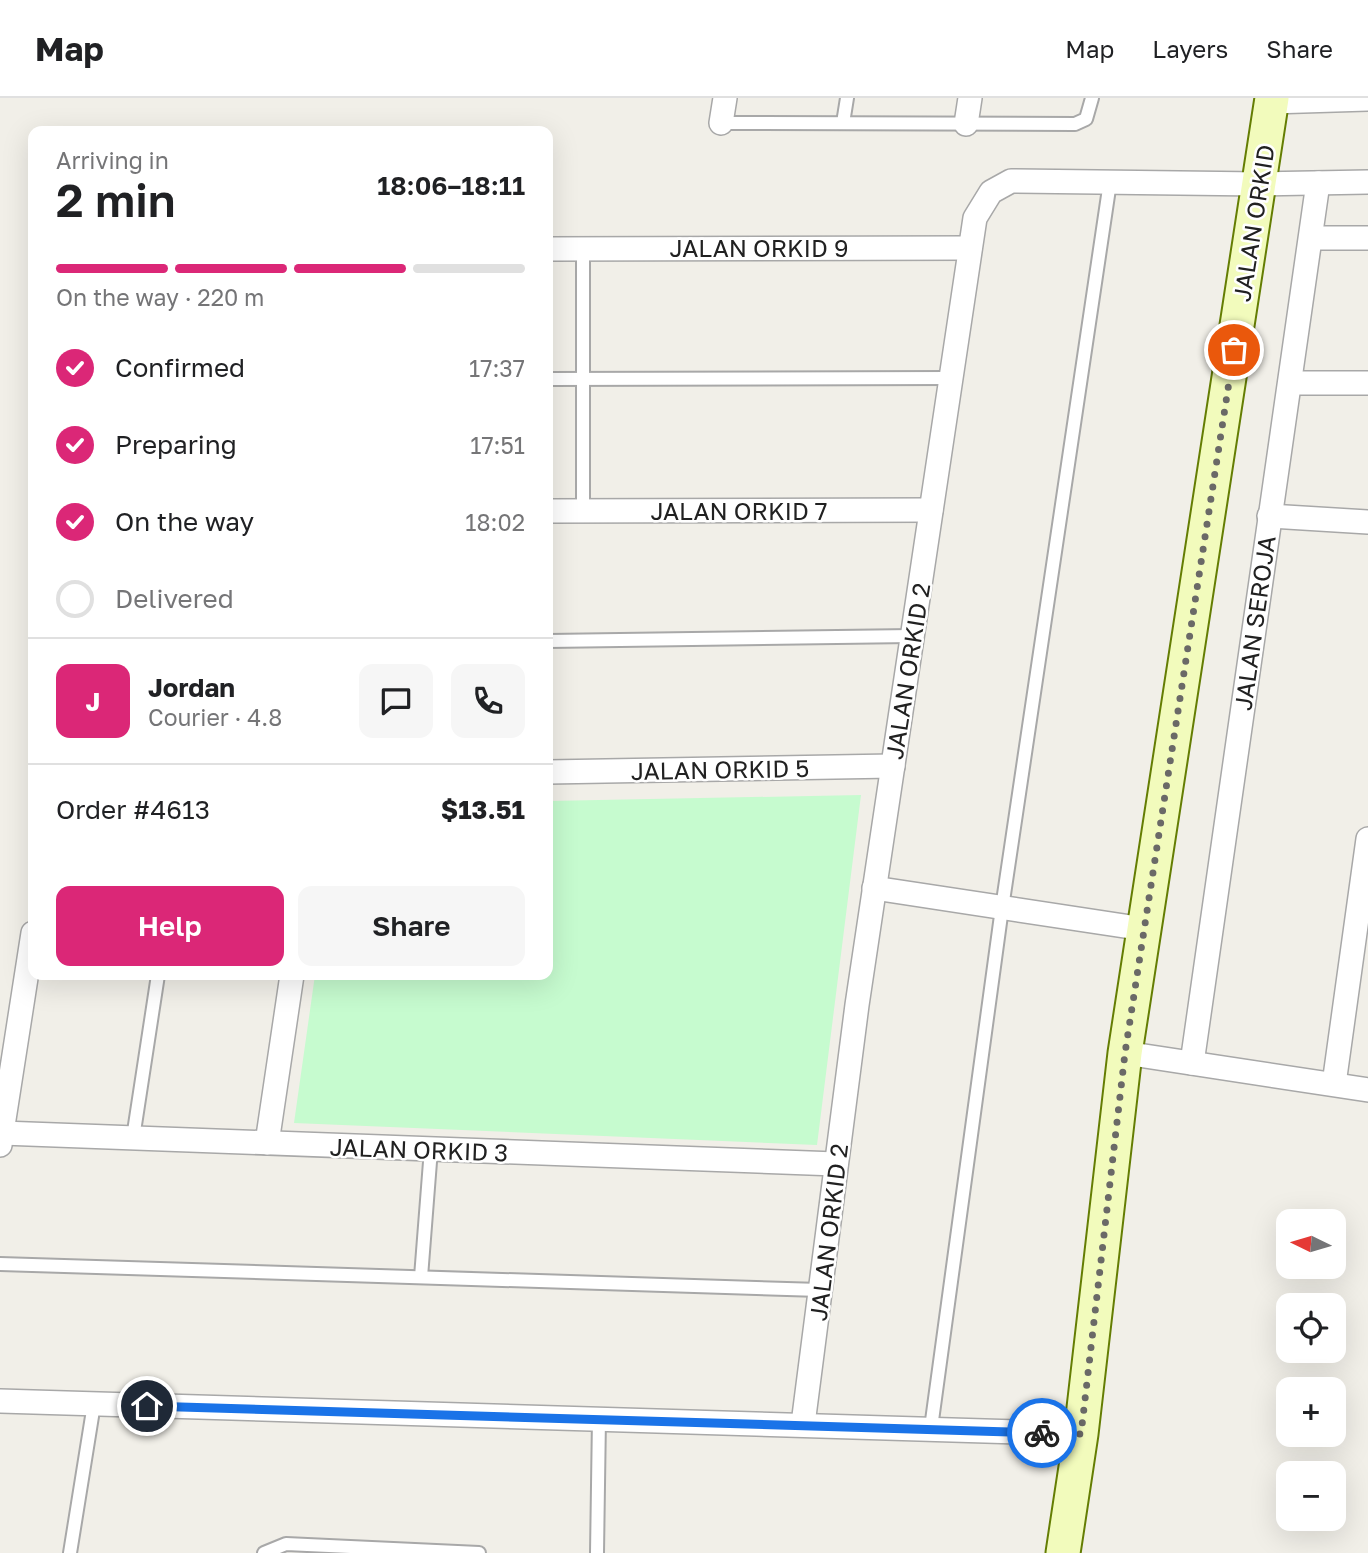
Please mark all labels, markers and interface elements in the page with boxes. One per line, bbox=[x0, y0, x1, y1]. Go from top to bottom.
text: Map bbox=[35, 29, 104, 68]
text: Map bbox=[1065, 34, 1114, 63]
text: Layers bbox=[1152, 34, 1228, 63]
text: Share bbox=[1266, 34, 1333, 63]
street label: JALAN ORKID bbox=[1226, 143, 1280, 303]
text: Arriving in bbox=[56, 146, 169, 174]
text: 18:06–18:11 bbox=[377, 170, 525, 201]
text: 2 min bbox=[56, 172, 176, 227]
street label: JALAN ORKID 9 bbox=[670, 233, 848, 262]
text: On the way · 220 m bbox=[56, 283, 264, 311]
pin bbox=[1204, 320, 1264, 380]
icon: bag bbox=[1215, 331, 1253, 369]
icon: check bbox=[56, 349, 94, 387]
text: Confirmed bbox=[115, 352, 245, 383]
text: 17:37 bbox=[469, 354, 525, 382]
icon: check bbox=[56, 426, 94, 464]
text: Preparing bbox=[115, 429, 237, 460]
text: 17:51 bbox=[470, 431, 525, 459]
street label: JALAN ORKID 7 bbox=[650, 496, 828, 525]
icon: check bbox=[56, 503, 94, 541]
text: On the way bbox=[115, 506, 254, 537]
text: 18:02 bbox=[465, 508, 525, 536]
street label: JALAN SEROJA bbox=[1227, 534, 1281, 712]
street label: JALAN ORKID 2 bbox=[879, 581, 935, 761]
text: Delivered bbox=[115, 583, 234, 614]
button: chat bbox=[359, 664, 433, 738]
button: phone bbox=[451, 664, 525, 738]
text: Jordan bbox=[148, 672, 235, 703]
text: J bbox=[86, 686, 100, 717]
text: Courier · 4.8 bbox=[148, 703, 282, 731]
street label: JALAN ORKID 5 bbox=[631, 753, 809, 785]
text: Order #4613 bbox=[56, 794, 210, 825]
text: $13.51 bbox=[441, 794, 525, 825]
button: Help bbox=[56, 886, 284, 966]
button: Share bbox=[298, 886, 525, 966]
street label: JALAN ORKID 3 bbox=[329, 1131, 509, 1167]
street label: JALAN ORKID 2 bbox=[803, 1142, 853, 1322]
north arrow bbox=[1276, 1209, 1346, 1279]
map controls bbox=[1276, 1209, 1346, 1531]
button: locate bbox=[1276, 1293, 1346, 1363]
pin bbox=[117, 1376, 177, 1436]
button: + bbox=[1276, 1377, 1346, 1447]
icon: home bbox=[128, 1387, 166, 1425]
courier bbox=[1007, 1398, 1077, 1468]
icon: bike bbox=[1023, 1414, 1061, 1452]
button: − bbox=[1276, 1461, 1346, 1531]

